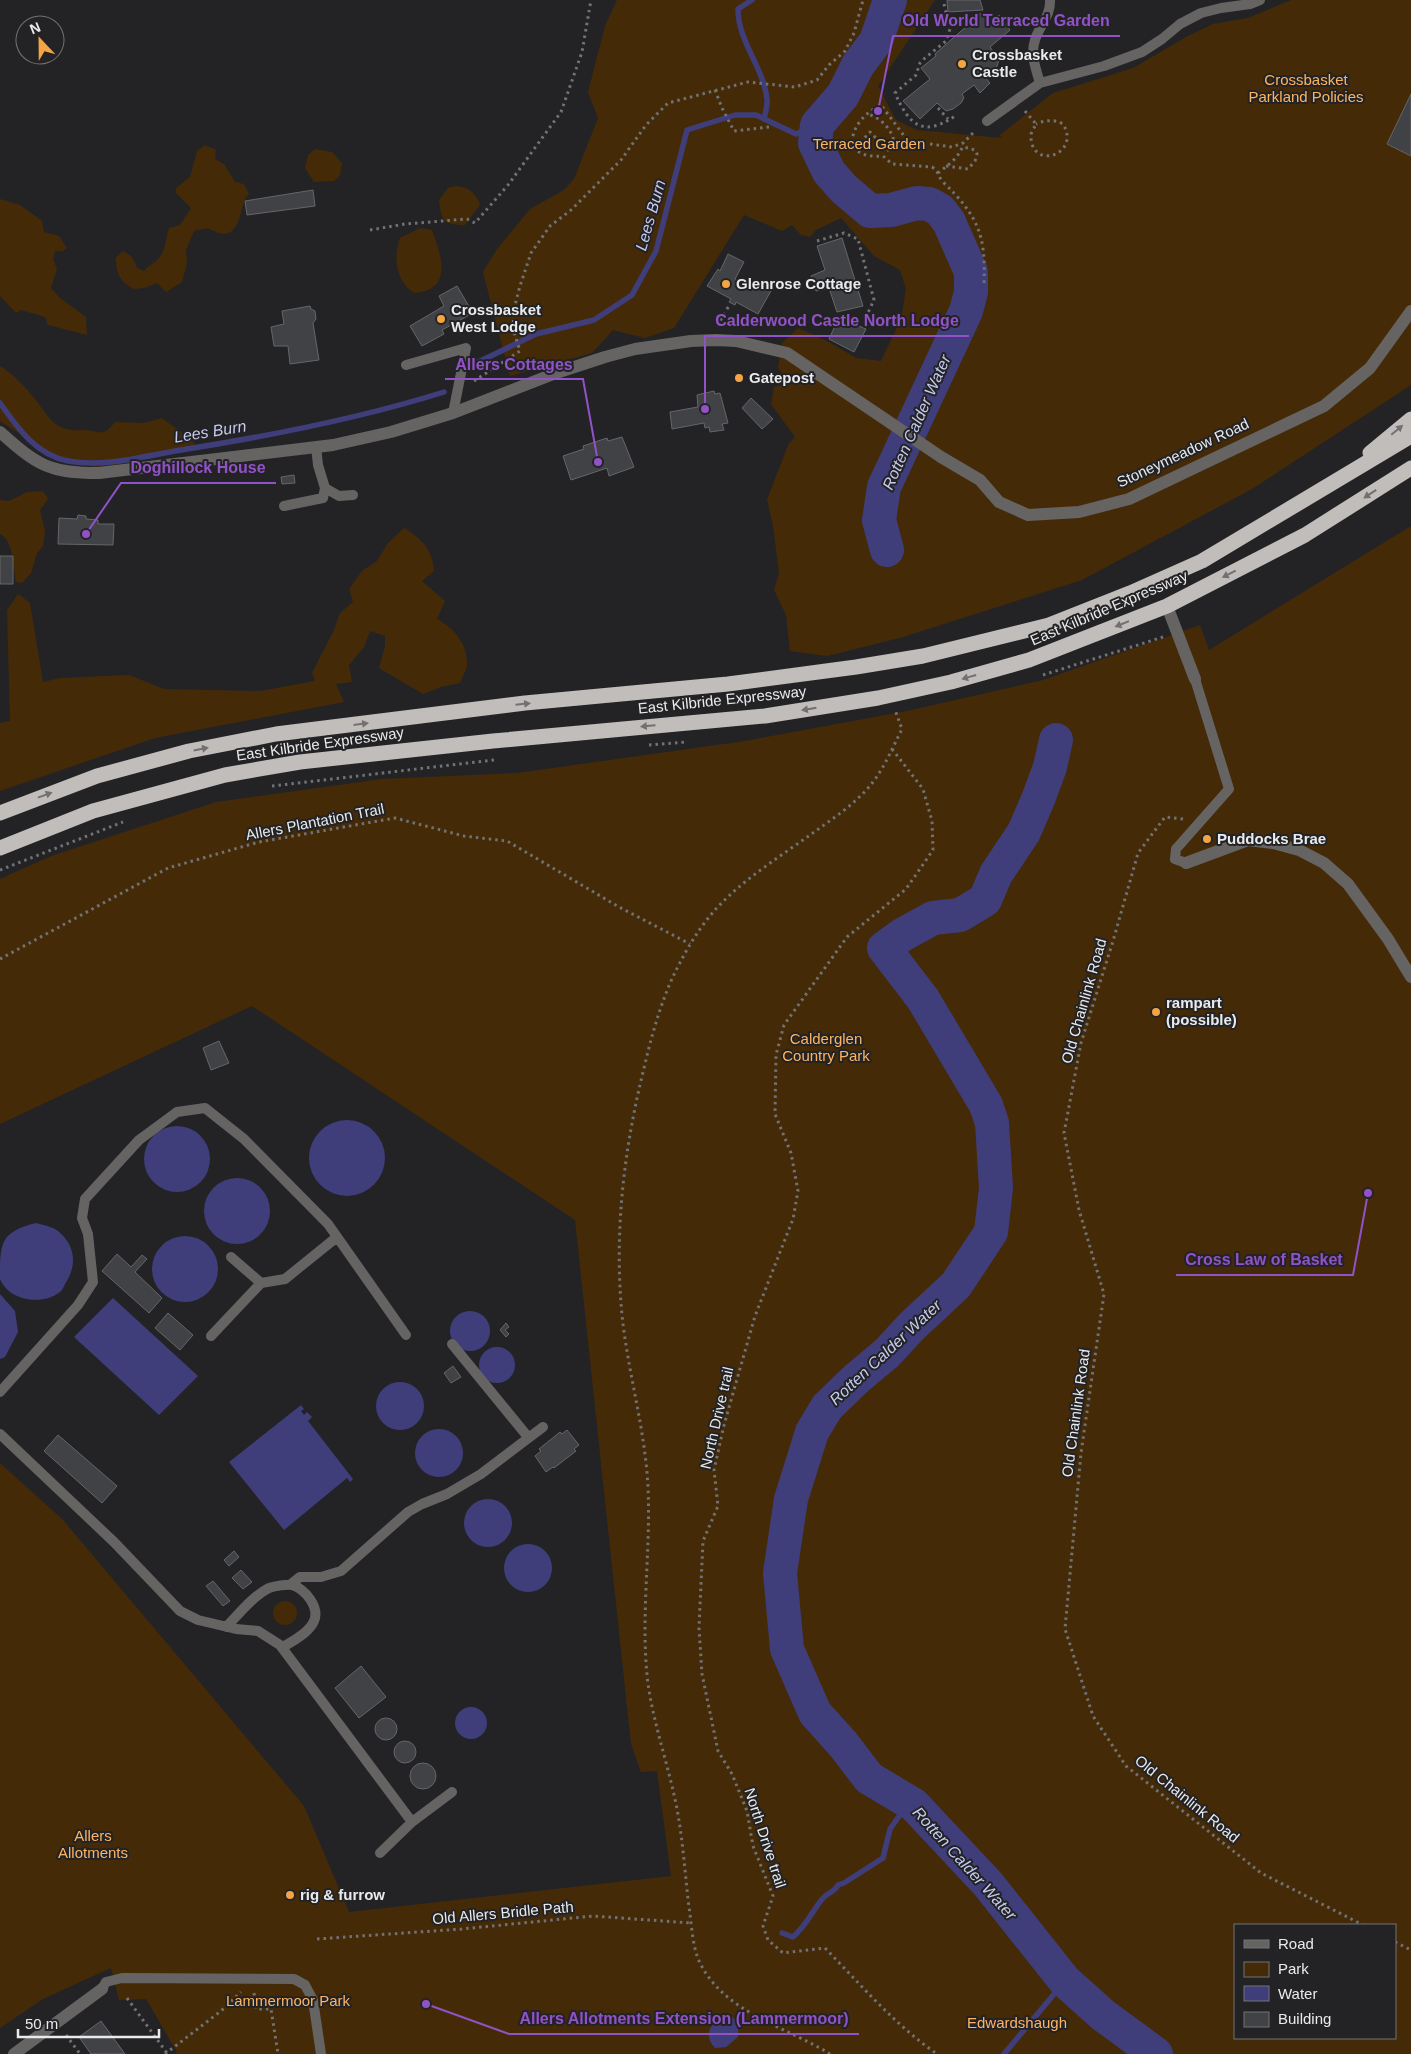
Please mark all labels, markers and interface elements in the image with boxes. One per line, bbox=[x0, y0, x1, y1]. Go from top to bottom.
callout: Old World Terraced Garden bbox=[893, 5, 1120, 36]
text: Old World Terraced Garden bbox=[902, 12, 1110, 29]
north arrow bbox=[15, 15, 65, 65]
text: N bbox=[27, 19, 43, 37]
place label: Crossbasket Castle bbox=[972, 46, 1062, 80]
marker: Crossbasket Castle bbox=[956, 58, 968, 70]
park label: Crossbasket Parkland Policies bbox=[1248, 71, 1364, 105]
park label: Terraced Garden bbox=[813, 135, 925, 152]
water label: Lees Burn bbox=[632, 178, 669, 253]
place label: Glenrose Cottage bbox=[736, 275, 861, 292]
marker: Glenrose Cottage bbox=[720, 278, 732, 290]
place label: Crossbasket West Lodge bbox=[451, 301, 541, 335]
callout: Calderwood Castle North Lodge bbox=[705, 305, 969, 336]
text: Calderwood Castle North Lodge bbox=[715, 312, 959, 329]
marker: Crossbasket West Lodge bbox=[435, 313, 447, 325]
callout: Allers Cottages bbox=[445, 348, 583, 379]
water label: Rotten Calder Water bbox=[879, 352, 954, 492]
text: Allers Cottages bbox=[455, 356, 573, 373]
place label: Gatepost bbox=[749, 369, 814, 386]
marker: Gatepost bbox=[733, 372, 745, 384]
street label: Stoneymeadow Road bbox=[1114, 415, 1251, 491]
water label: Lees Burn bbox=[173, 417, 248, 446]
one-way arrow bbox=[1390, 425, 1403, 436]
callout: Doghillock House bbox=[121, 452, 276, 483]
text: Doghillock House bbox=[130, 459, 266, 476]
one-way arrow bbox=[1363, 489, 1377, 499]
street label: East Kilbride Expressway bbox=[1028, 566, 1190, 648]
one-way arrow bbox=[1222, 570, 1236, 578]
one-way arrow bbox=[1115, 621, 1129, 629]
one-way arrow bbox=[961, 674, 976, 682]
street label: East Kilbride Expressway bbox=[637, 682, 807, 717]
one-way arrow bbox=[515, 700, 531, 708]
one-way arrow bbox=[801, 705, 817, 713]
one-way arrow bbox=[354, 720, 370, 728]
one-way arrow bbox=[640, 722, 656, 730]
street label: East Kilbride Expressway bbox=[235, 723, 405, 764]
one-way arrow bbox=[193, 744, 209, 752]
one-way arrow bbox=[38, 791, 53, 799]
street label: Allers Plantation Trail bbox=[244, 800, 386, 843]
place label: Puddocks Brae bbox=[1217, 830, 1326, 847]
marker: Puddocks Brae bbox=[1201, 833, 1213, 845]
street label: Old Chainlink Road bbox=[1058, 936, 1110, 1065]
place label: rampart (possible) bbox=[1166, 994, 1237, 1028]
marker: rampart (possible) bbox=[1150, 1006, 1162, 1018]
park label: Calderglen Country Park bbox=[782, 1030, 870, 1064]
callout: Cross Law of Basket bbox=[1176, 1244, 1353, 1275]
text: Cross Law of Basket bbox=[1185, 1251, 1343, 1268]
water label: Rotten Calder Water bbox=[826, 1296, 945, 1408]
street label: Old Chainlink Road bbox=[1058, 1348, 1093, 1478]
street label: North Drive trail bbox=[697, 1365, 737, 1471]
street label: Old Chainlink Road bbox=[1132, 1751, 1243, 1846]
street label: North Drive trail bbox=[741, 1786, 790, 1890]
water label: Rotten Calder Water bbox=[910, 1804, 1020, 1924]
park label: Allers Allotments bbox=[58, 1827, 128, 1861]
place label: rig & furrow bbox=[300, 1886, 385, 1903]
marker: rig & furrow bbox=[284, 1889, 296, 1901]
street label: Old Allers Bridle Path bbox=[432, 1898, 574, 1927]
legend bbox=[1234, 1924, 1396, 2039]
text: Road bbox=[1278, 1935, 1314, 1952]
text: Park bbox=[1278, 1960, 1309, 1977]
text: Water bbox=[1278, 1985, 1317, 2002]
park label: Lammermoor Park bbox=[226, 1992, 351, 2009]
callout: Allers Allotments Extension (Lammermoor) bbox=[509, 2003, 859, 2034]
scale bar bbox=[18, 2006, 159, 2038]
text: Allers Allotments Extension (Lammermoor) bbox=[519, 2010, 849, 2027]
text: Building bbox=[1278, 2010, 1331, 2027]
park label: Edwardshaugh bbox=[967, 2014, 1067, 2031]
text: 50 m bbox=[25, 2015, 58, 2032]

